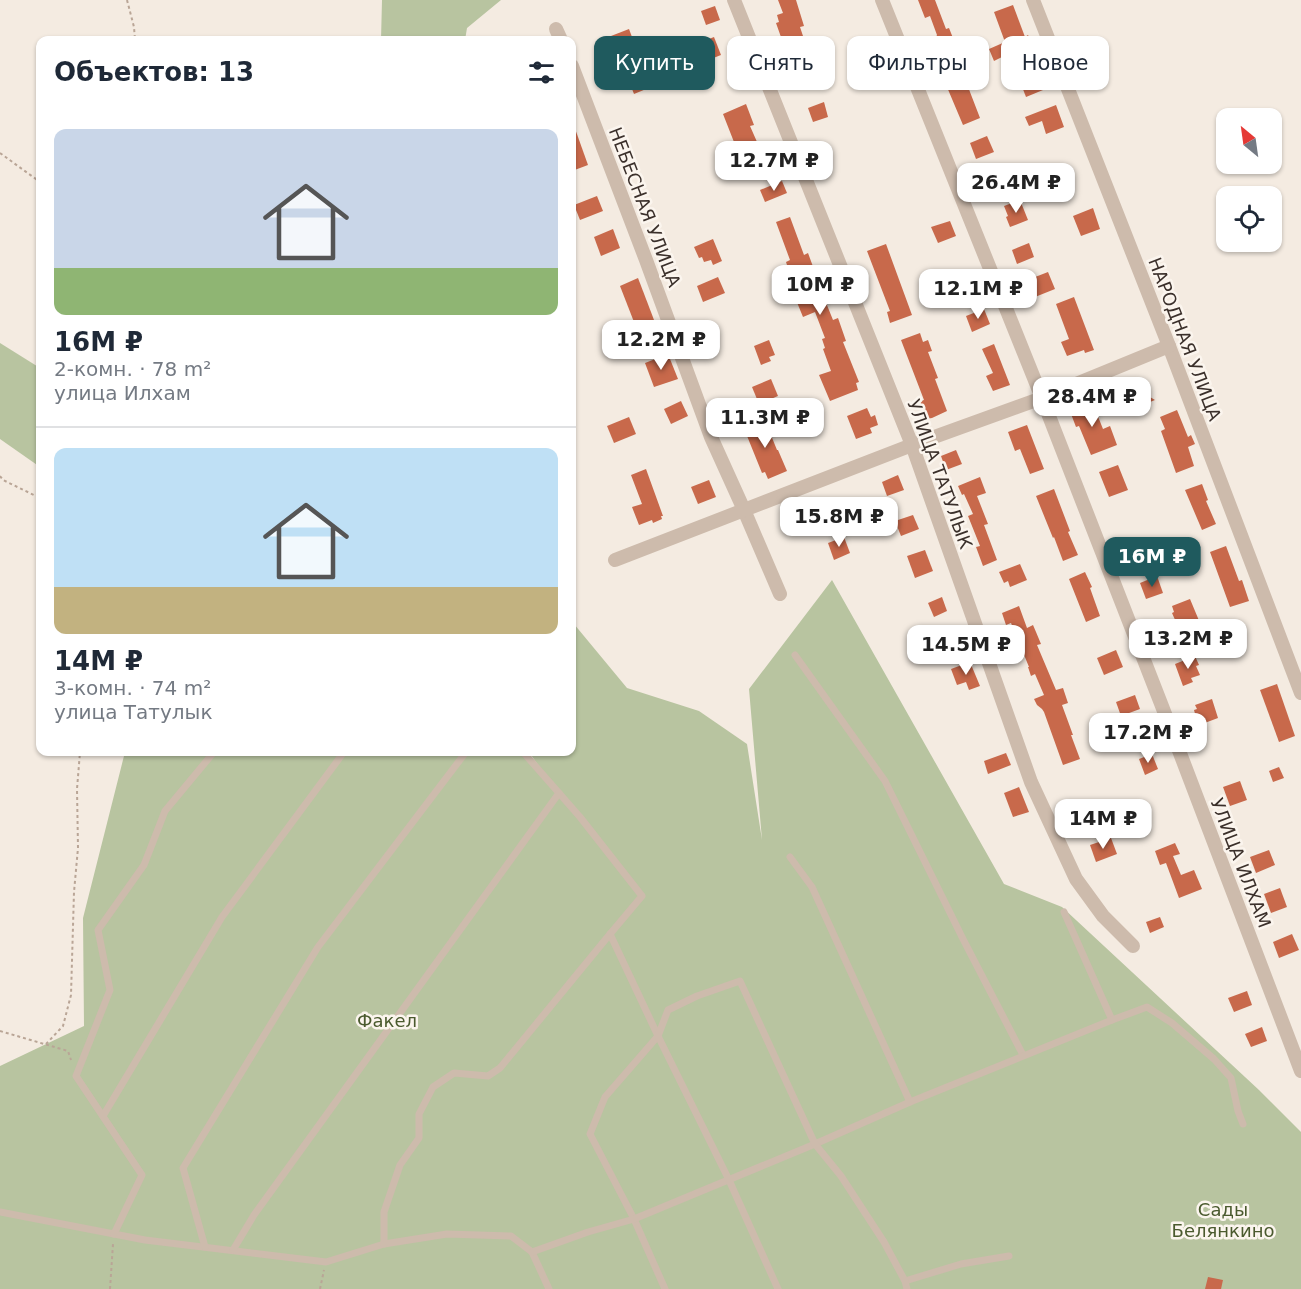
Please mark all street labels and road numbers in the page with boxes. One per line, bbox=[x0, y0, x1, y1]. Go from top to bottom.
street label: НЕБЕСНАЯ УЛИЦА bbox=[605, 124, 685, 291]
street label: НАРОДНАЯ УЛИЦА bbox=[1144, 254, 1226, 424]
street label: УЛИЦА ТАТУЛЫК bbox=[903, 396, 977, 552]
street label: УЛИЦА ИЛХАМ bbox=[1207, 795, 1275, 931]

